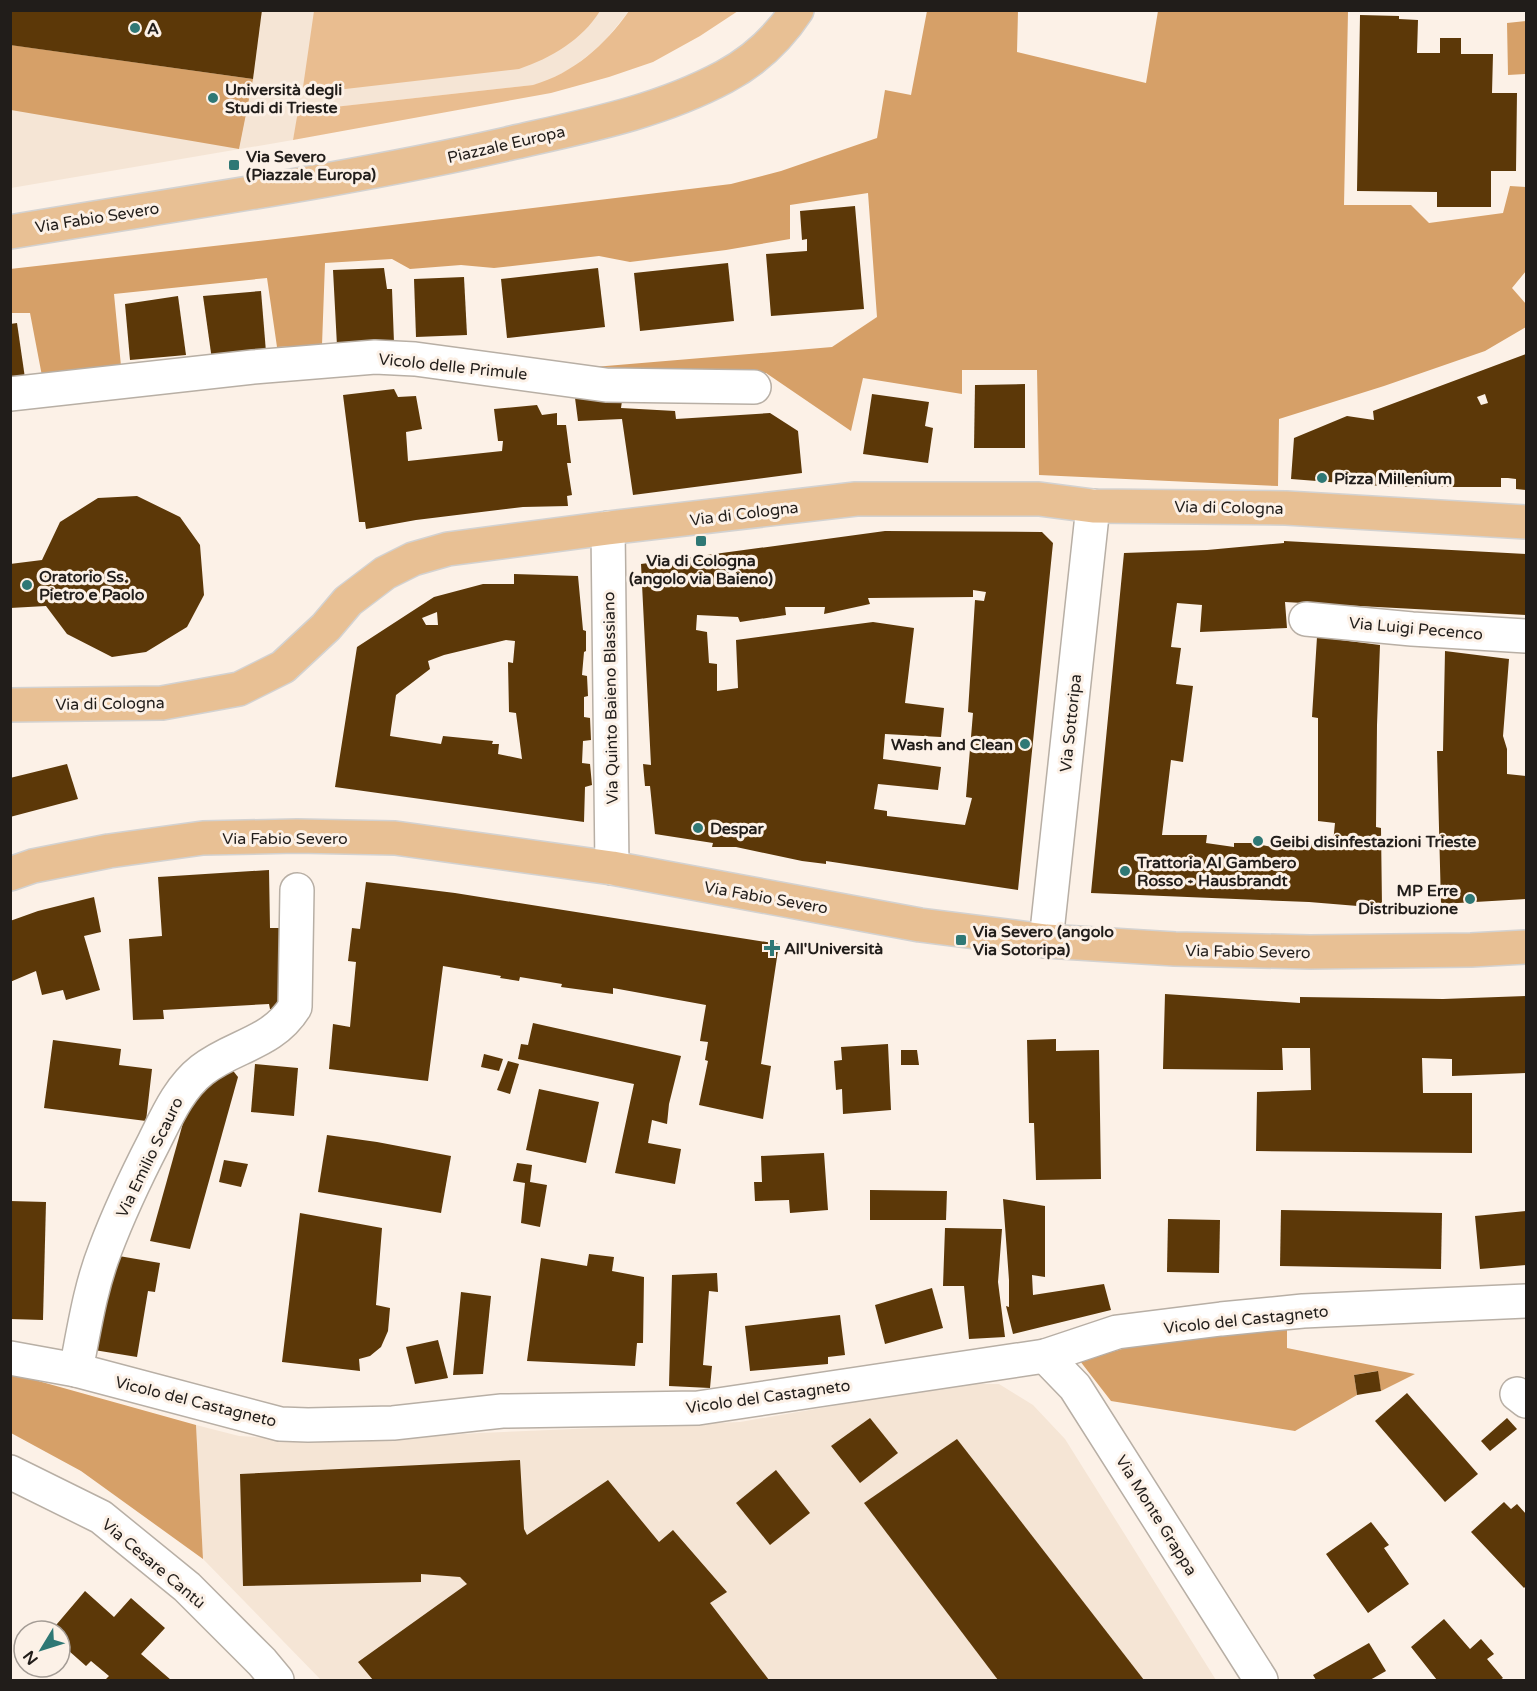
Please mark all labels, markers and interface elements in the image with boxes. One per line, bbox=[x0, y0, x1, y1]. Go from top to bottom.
place label: A bbox=[147, 19, 159, 39]
marker: A bbox=[128, 21, 142, 35]
place label: Università degli Studi di Trieste bbox=[225, 80, 342, 118]
marker: Università degli Studi di Trieste bbox=[206, 91, 220, 105]
street label: Piazzale Europa bbox=[445, 122, 567, 168]
place label: Via Severo (Piazzale Europa) bbox=[246, 147, 376, 185]
marker: Via Severo (Piazzale Europa) bbox=[227, 158, 241, 172]
street label: Via Fabio Severo bbox=[34, 198, 161, 238]
street label: Vicolo delle Primule bbox=[378, 349, 528, 385]
place label: Pizza Millenium bbox=[1334, 469, 1452, 489]
marker: Pizza Millenium bbox=[1315, 471, 1329, 485]
street label: Via di Cologna bbox=[689, 497, 800, 531]
street label: Via di Cologna bbox=[1174, 497, 1284, 519]
marker: Via di Cologna (angolo via Baieno) bbox=[694, 534, 708, 548]
place label: Via di Cologna (angolo via Baieno) bbox=[629, 551, 773, 589]
place label: Oratorio Ss. Pietro e Paolo bbox=[39, 567, 145, 605]
marker: Oratorio Ss. Pietro e Paolo bbox=[20, 578, 34, 592]
street label: Via Quinto Baieno Blassiano bbox=[599, 592, 623, 804]
street label: Via Luigi Pecenco bbox=[1348, 613, 1484, 645]
street label: Via Sottoripa bbox=[1056, 673, 1086, 773]
street label: Via di Cologna bbox=[55, 693, 165, 715]
place label: Wash and Clean bbox=[891, 735, 1013, 755]
marker: Wash and Clean bbox=[1018, 737, 1032, 751]
place label: Despar bbox=[710, 819, 765, 839]
marker: Despar bbox=[691, 821, 705, 835]
street label: Via Fabio Severo bbox=[222, 829, 348, 849]
place label: Geibi disinfestazioni Trieste bbox=[1270, 832, 1476, 852]
marker: Geibi disinfestazioni Trieste bbox=[1251, 834, 1265, 848]
place label: Trattoria Al Gambero Rosso - Hausbrandt bbox=[1136, 853, 1297, 891]
marker: Trattoria Al Gambero Rosso - Hausbrandt bbox=[1118, 864, 1132, 878]
street label: Via Fabio Severo bbox=[702, 877, 829, 919]
place label: MP Erre Distribuzione bbox=[1358, 881, 1458, 919]
marker: MP Erre Distribuzione bbox=[1463, 892, 1477, 906]
place label: Via Severo (angolo Via Sotoripa) bbox=[973, 922, 1114, 960]
marker: Via Severo (angolo Via Sotoripa) bbox=[954, 933, 968, 947]
place label: All'Università bbox=[784, 939, 883, 959]
marker: All'Università bbox=[765, 941, 779, 955]
street label: Via Fabio Severo bbox=[1185, 941, 1311, 963]
street label: Via Emilio Scauro bbox=[112, 1094, 188, 1221]
street label: Vicolo del Castagneto bbox=[1163, 1301, 1330, 1339]
street label: Vicolo del Castagneto bbox=[113, 1372, 279, 1432]
street label: Vicolo del Castagneto bbox=[685, 1376, 852, 1418]
street label: Via Monte Grappa bbox=[1111, 1452, 1201, 1579]
street label: Via Cesare Cantù bbox=[97, 1515, 209, 1613]
north arrow bbox=[12, 1619, 72, 1679]
text: N bbox=[19, 1646, 43, 1669]

